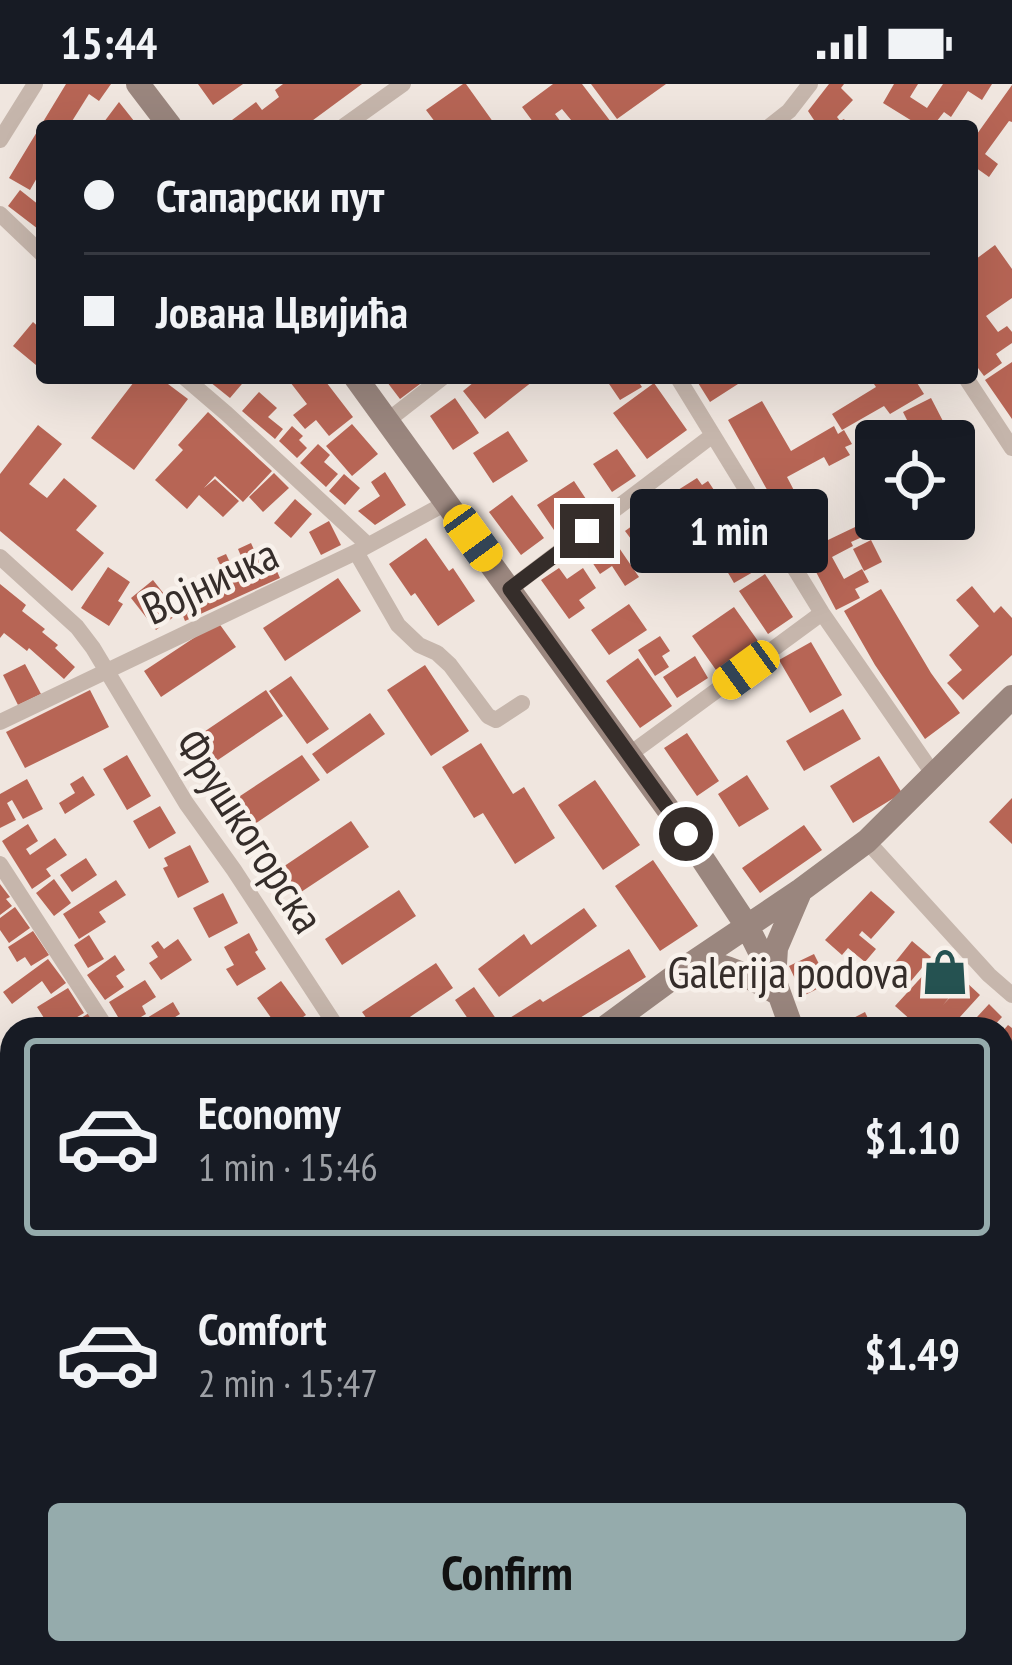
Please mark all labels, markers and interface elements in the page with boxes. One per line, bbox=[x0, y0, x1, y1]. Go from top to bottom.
text: 15:44 bbox=[60, 13, 157, 71]
text: Стапарски пут bbox=[156, 166, 384, 224]
text: Јована Цвијића bbox=[156, 282, 408, 340]
map controls bbox=[855, 420, 975, 540]
button: locate bbox=[855, 420, 975, 540]
callout: 1 min bbox=[629, 489, 827, 573]
car bbox=[437, 498, 509, 578]
route end bbox=[560, 504, 614, 558]
text: 1 min bbox=[690, 505, 768, 556]
street label: Војничка bbox=[133, 524, 287, 637]
car bbox=[706, 634, 786, 706]
street label: Фрушкогорска bbox=[164, 718, 338, 943]
route start bbox=[659, 807, 713, 861]
place label: Galerija podova bbox=[668, 942, 909, 1000]
shop icon: Galerija podova bbox=[920, 947, 970, 997]
icon: car bbox=[54, 1083, 162, 1191]
text: Economy bbox=[198, 1083, 341, 1141]
text: $1.10 bbox=[864, 1108, 960, 1166]
text: 1 min · 15:46 bbox=[198, 1141, 378, 1192]
icon: car bbox=[54, 1299, 162, 1407]
text: Comfort bbox=[198, 1299, 327, 1357]
text: $1.49 bbox=[864, 1324, 960, 1382]
text: 2 min · 15:47 bbox=[198, 1357, 378, 1408]
button: Confirm bbox=[48, 1503, 966, 1641]

